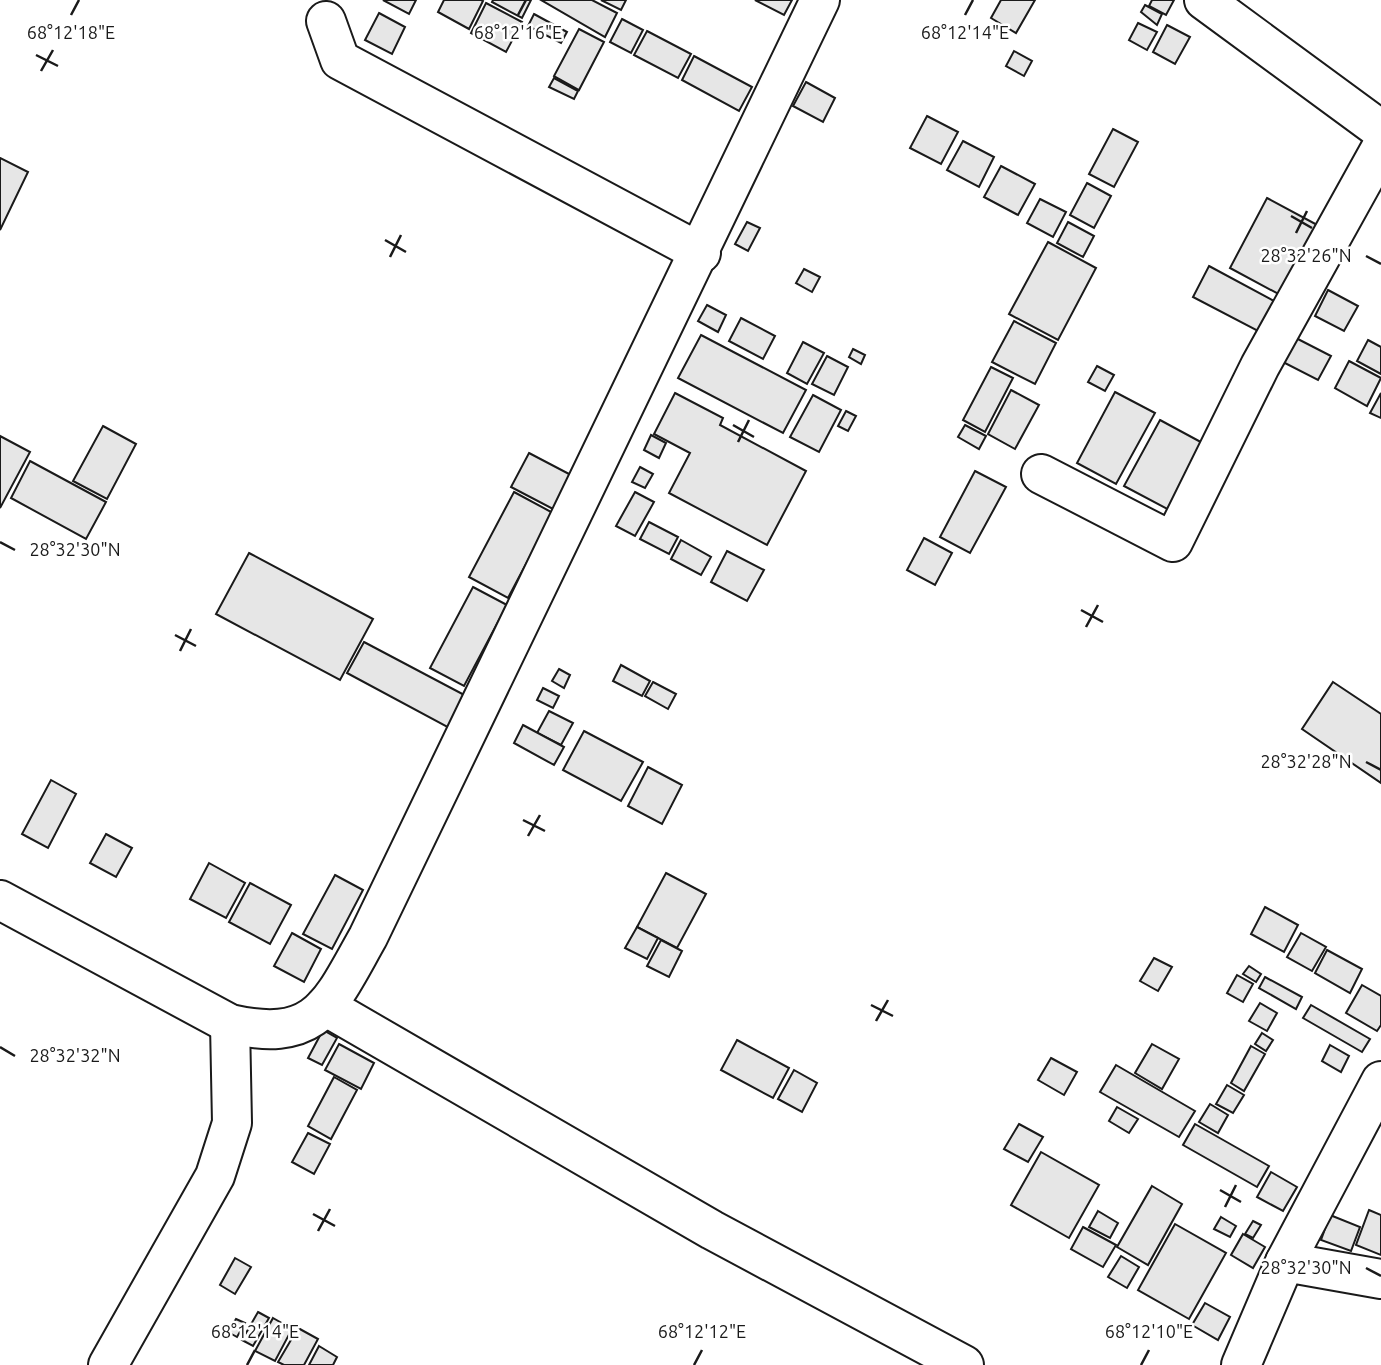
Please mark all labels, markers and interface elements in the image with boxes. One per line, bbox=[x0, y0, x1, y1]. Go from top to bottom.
text: 68°12'18"E bbox=[27, 22, 115, 42]
text: 68°12'16"E bbox=[474, 22, 562, 42]
text: 68°12'14"E bbox=[921, 22, 1009, 42]
text: 28°32'26"N bbox=[1260, 245, 1352, 265]
text: 28°32'30"N bbox=[29, 539, 121, 559]
text: 28°32'28"N bbox=[1260, 751, 1352, 771]
text: 28°32'32"N bbox=[29, 1045, 121, 1065]
text: 28°32'30"N bbox=[1260, 1257, 1352, 1277]
text: 68°12'14"E bbox=[211, 1321, 299, 1341]
text: 68°12'12"E bbox=[658, 1321, 746, 1341]
text: 68°12'10"E bbox=[1105, 1321, 1193, 1341]

